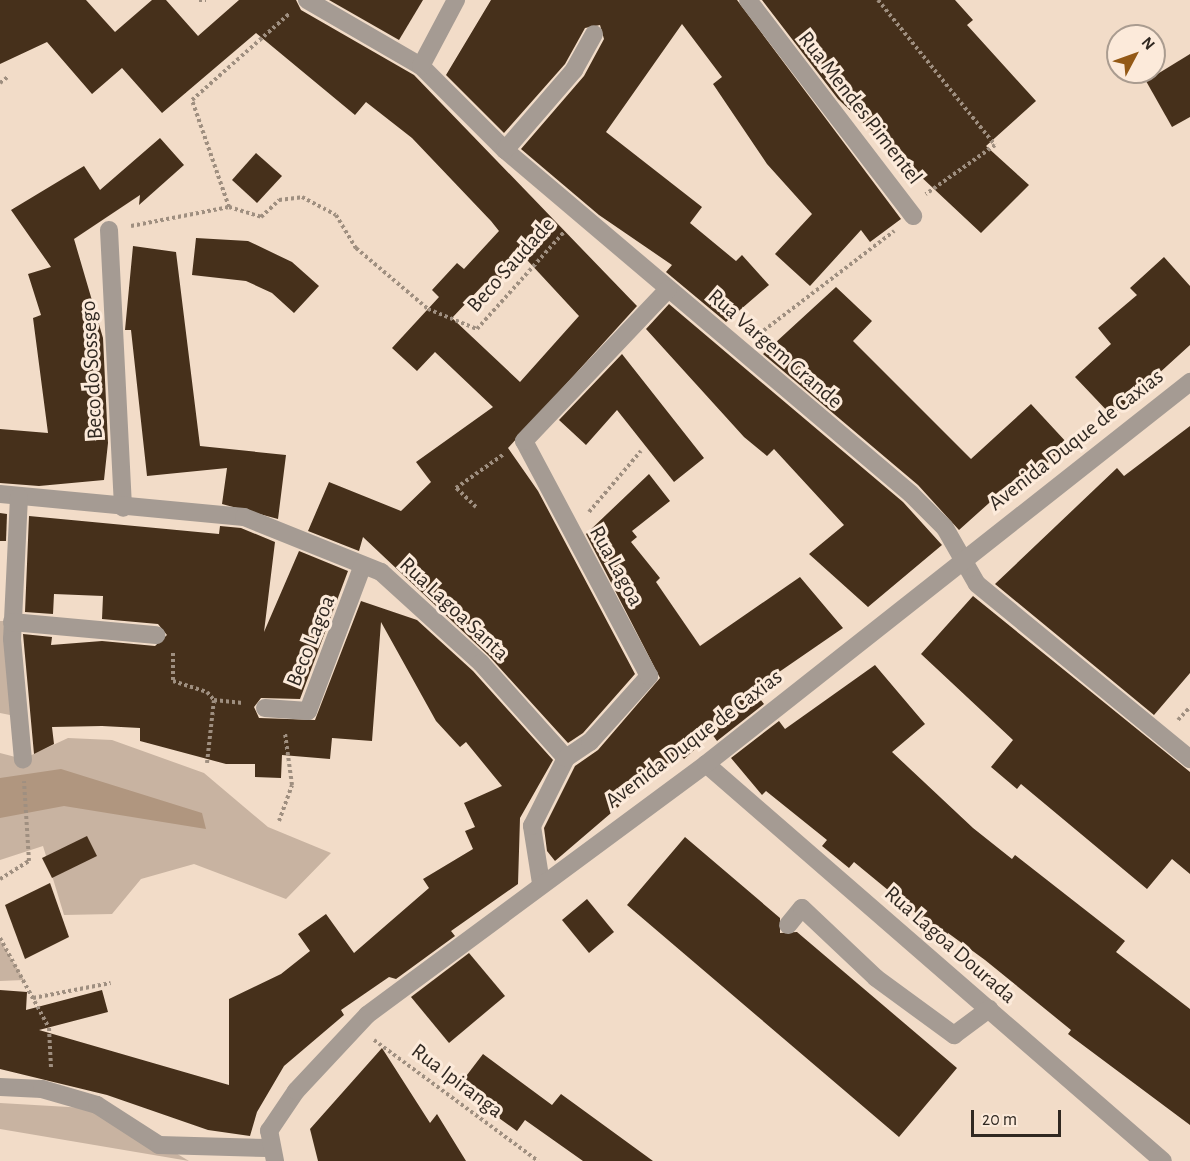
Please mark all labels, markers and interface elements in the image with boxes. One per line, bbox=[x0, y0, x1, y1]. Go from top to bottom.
north arrow bbox=[1106, 24, 1166, 84]
street label: Rua Mendes Pimentel bbox=[792, 26, 928, 190]
text: N bbox=[1138, 34, 1158, 53]
street label: Beco Saudade bbox=[461, 212, 561, 318]
street label: Rua Vargem Grande bbox=[702, 283, 848, 415]
street label: Beco do Sossego bbox=[75, 300, 109, 440]
street label: Avenida Duque de Caxias bbox=[983, 363, 1169, 517]
street label: Rua Lagoa bbox=[583, 521, 649, 611]
street label: Rua Lagoa Santa bbox=[394, 552, 514, 666]
street label: Beco Lagoa bbox=[281, 592, 341, 690]
street label: Avenida Duque de Caxias bbox=[600, 664, 788, 814]
street label: Rua Lagoa Dourada bbox=[879, 881, 1021, 1009]
street label: Rua Ipiranga bbox=[406, 1038, 508, 1124]
scale bar bbox=[974, 1098, 1064, 1136]
text: 20 m bbox=[982, 1111, 1017, 1129]

